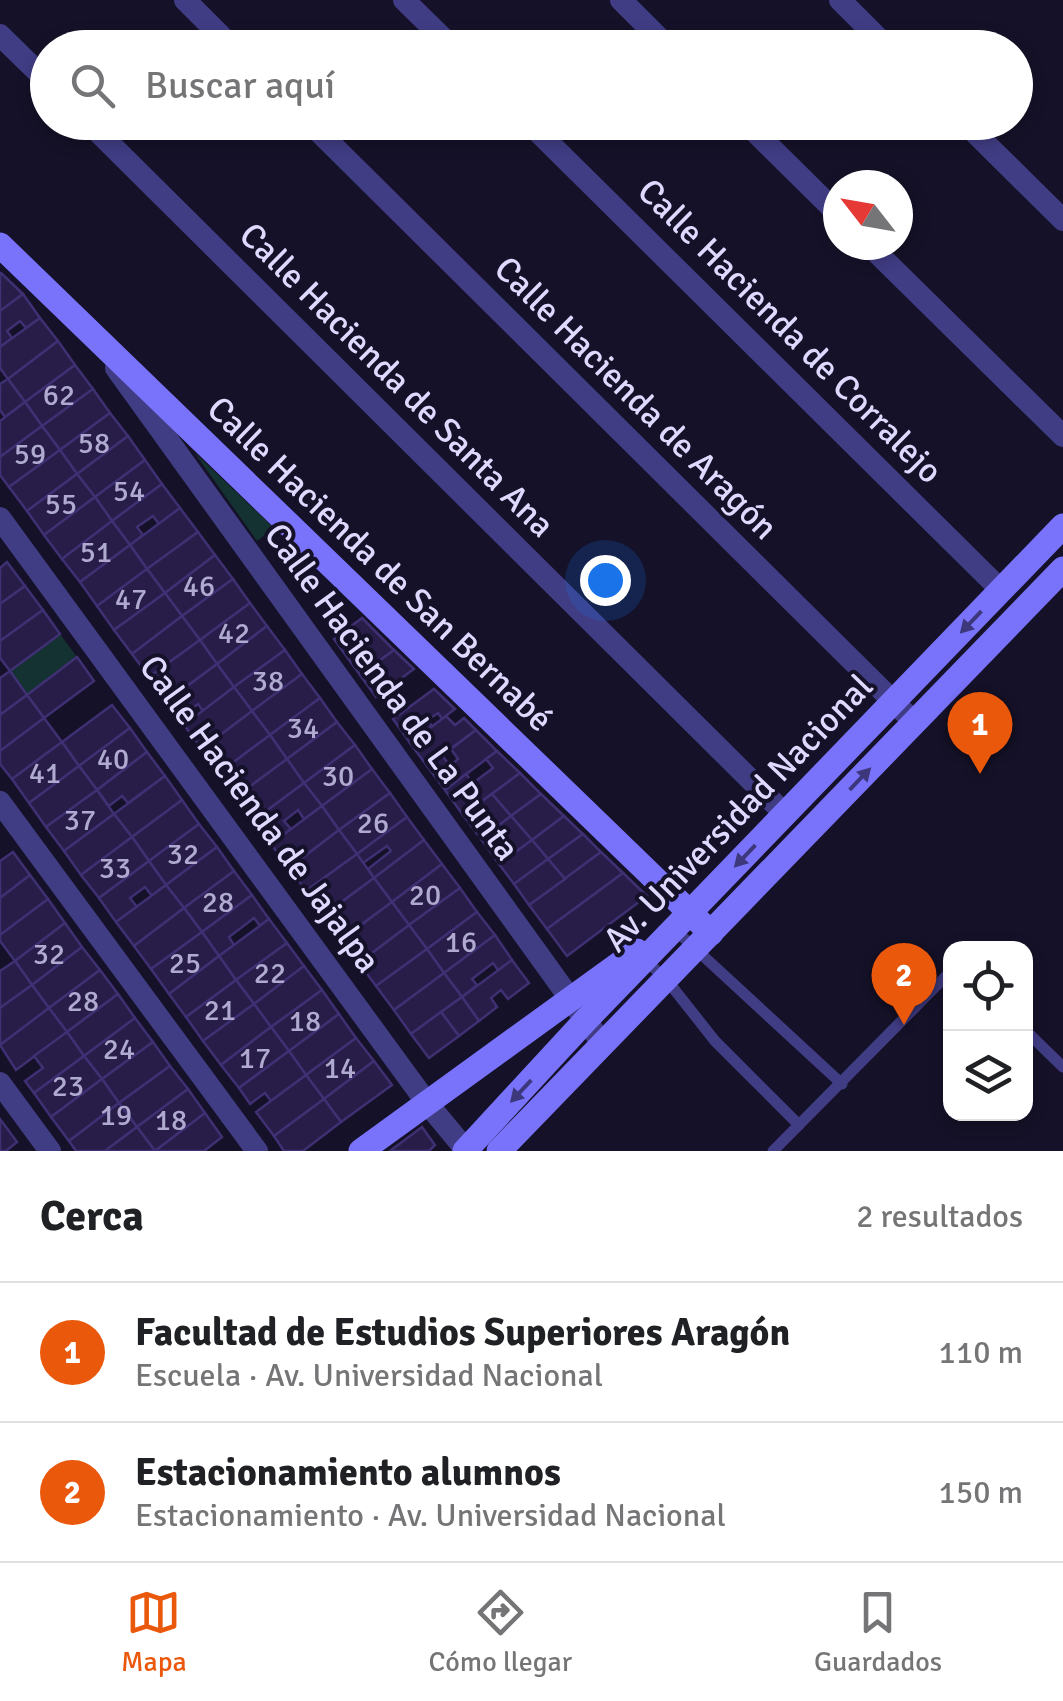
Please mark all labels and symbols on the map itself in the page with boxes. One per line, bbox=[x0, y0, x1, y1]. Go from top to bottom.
street label: Calle Hacienda de Corralejo bbox=[629, 170, 951, 492]
north arrow bbox=[823, 170, 913, 260]
street label: Calle Hacienda de Santa Ana bbox=[231, 214, 563, 546]
street label: Calle Hacienda de Aragón bbox=[485, 247, 787, 549]
house number: 62 bbox=[43, 377, 75, 414]
street label: Calle Hacienda de San Bernabé bbox=[198, 387, 562, 741]
house number: 58 bbox=[78, 425, 110, 462]
house number: 59 bbox=[14, 436, 46, 473]
house number: 54 bbox=[113, 473, 145, 510]
house number: 55 bbox=[45, 486, 77, 523]
street label: Calle Hacienda de La Punta bbox=[255, 515, 529, 869]
house number: 51 bbox=[80, 534, 112, 571]
your location bbox=[580, 555, 631, 606]
house number: 46 bbox=[183, 568, 215, 605]
house number: 47 bbox=[115, 581, 147, 618]
one-way arrow bbox=[960, 609, 983, 633]
house number: 42 bbox=[218, 615, 250, 652]
street label: Calle Hacienda de Jajalpa bbox=[130, 647, 390, 981]
house number: 38 bbox=[252, 663, 284, 700]
street label: Av. Universidad Nacional bbox=[594, 665, 882, 961]
pin: 1 bbox=[948, 692, 1012, 774]
house number: 34 bbox=[287, 710, 319, 747]
house number: 40 bbox=[97, 741, 129, 778]
house number: 41 bbox=[29, 755, 61, 792]
house number: 30 bbox=[322, 758, 354, 795]
one-way arrow bbox=[847, 768, 871, 792]
house number: 37 bbox=[64, 802, 96, 839]
house number: 26 bbox=[357, 805, 389, 842]
house number: 32 bbox=[167, 836, 199, 873]
one-way arrow bbox=[734, 843, 757, 867]
house number: 33 bbox=[99, 850, 131, 887]
house number: 20 bbox=[409, 877, 441, 914]
house number: 28 bbox=[202, 884, 234, 921]
house number: 16 bbox=[445, 924, 477, 961]
house number: 32 bbox=[33, 936, 65, 973]
pin: 2 bbox=[872, 942, 936, 1025]
house number: 25 bbox=[169, 945, 201, 982]
house number: 22 bbox=[254, 955, 286, 992]
house number: 28 bbox=[67, 983, 99, 1020]
house number: 21 bbox=[204, 992, 236, 1029]
house number: 18 bbox=[289, 1003, 321, 1040]
house number: 24 bbox=[103, 1031, 135, 1068]
house number: 17 bbox=[239, 1040, 271, 1077]
house number: 14 bbox=[324, 1050, 356, 1087]
house number: 23 bbox=[52, 1068, 84, 1105]
one-way arrow bbox=[510, 1078, 533, 1102]
house number: 19 bbox=[100, 1097, 132, 1134]
house number: 18 bbox=[155, 1102, 187, 1139]

